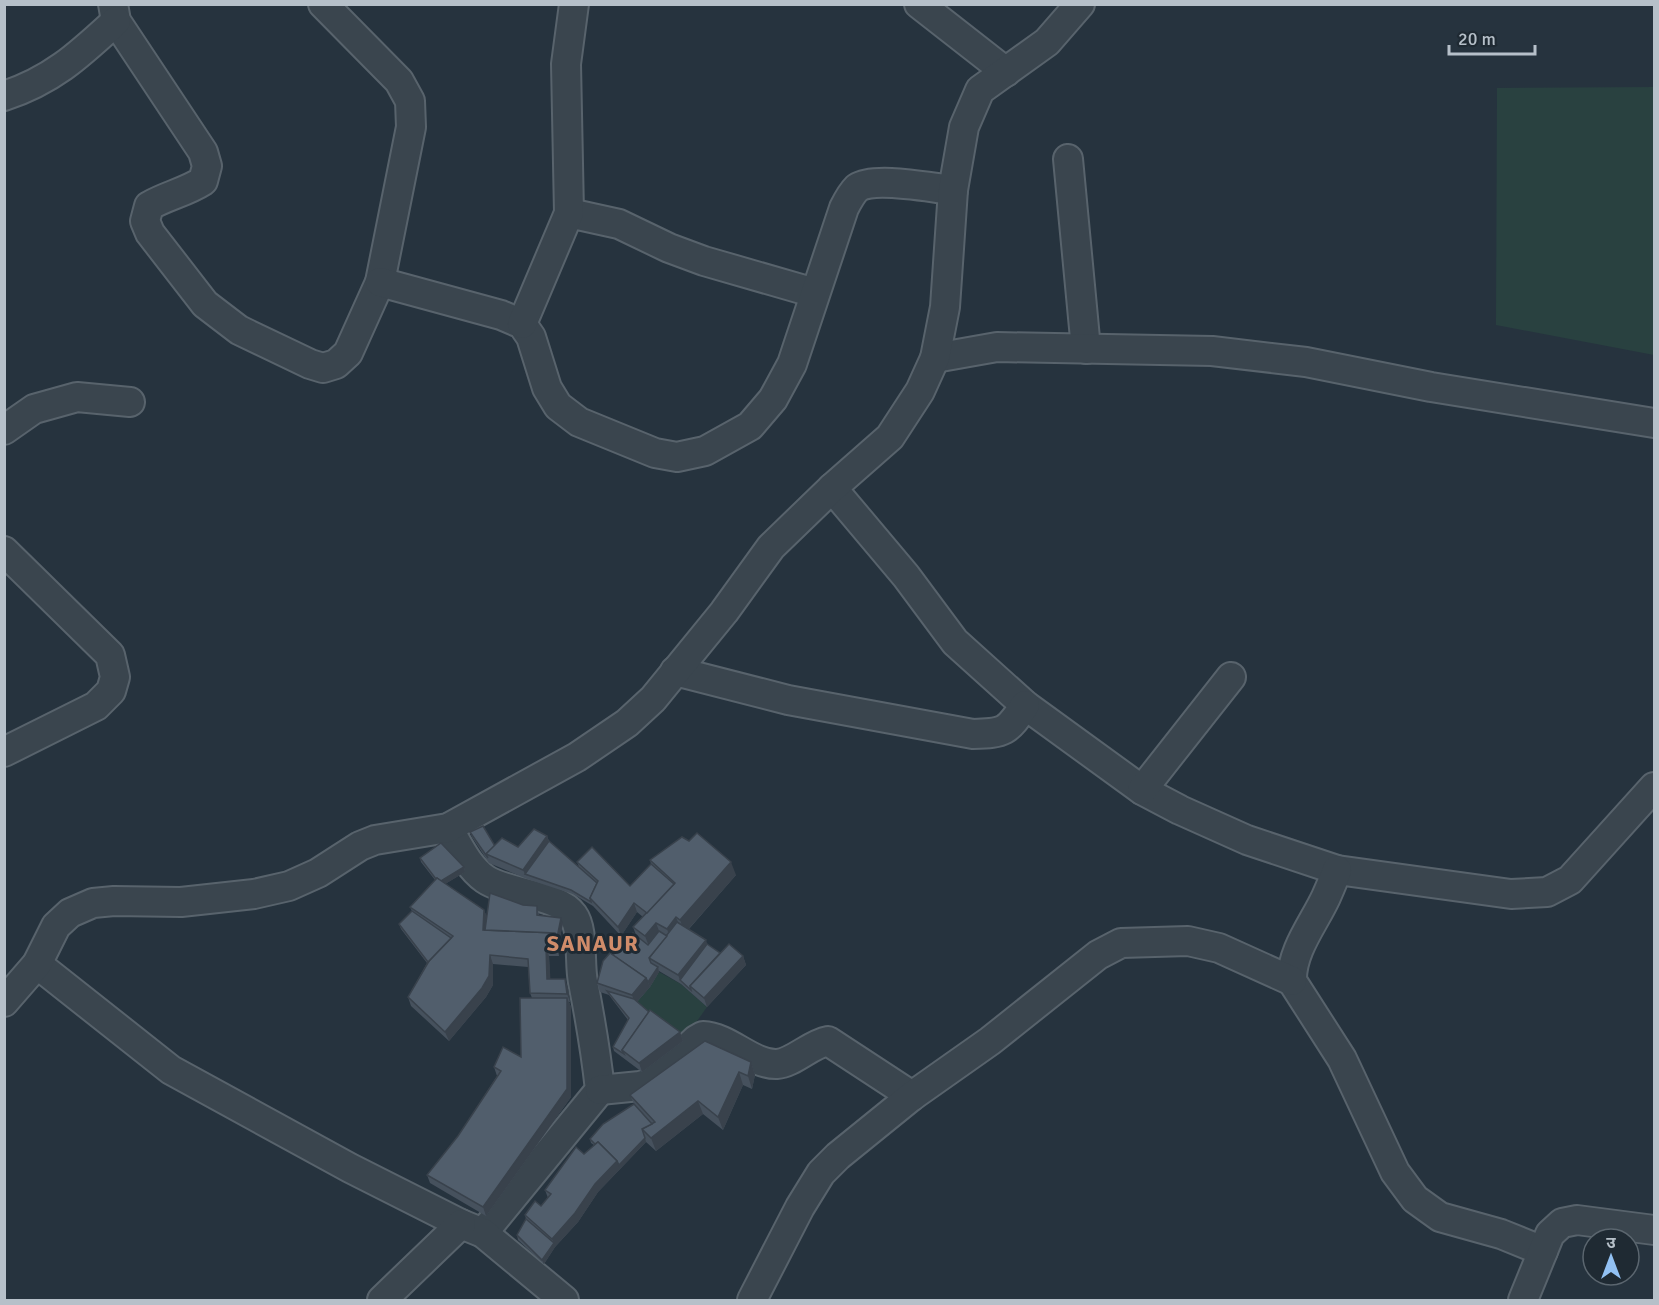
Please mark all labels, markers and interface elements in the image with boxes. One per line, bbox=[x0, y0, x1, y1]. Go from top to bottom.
scale bar bbox=[1449, 18, 1534, 56]
text: 20 m bbox=[1458, 28, 1496, 50]
district label: SANAUR bbox=[547, 930, 639, 957]
north arrow bbox=[1581, 1227, 1641, 1287]
text: उ bbox=[1606, 1233, 1616, 1253]

